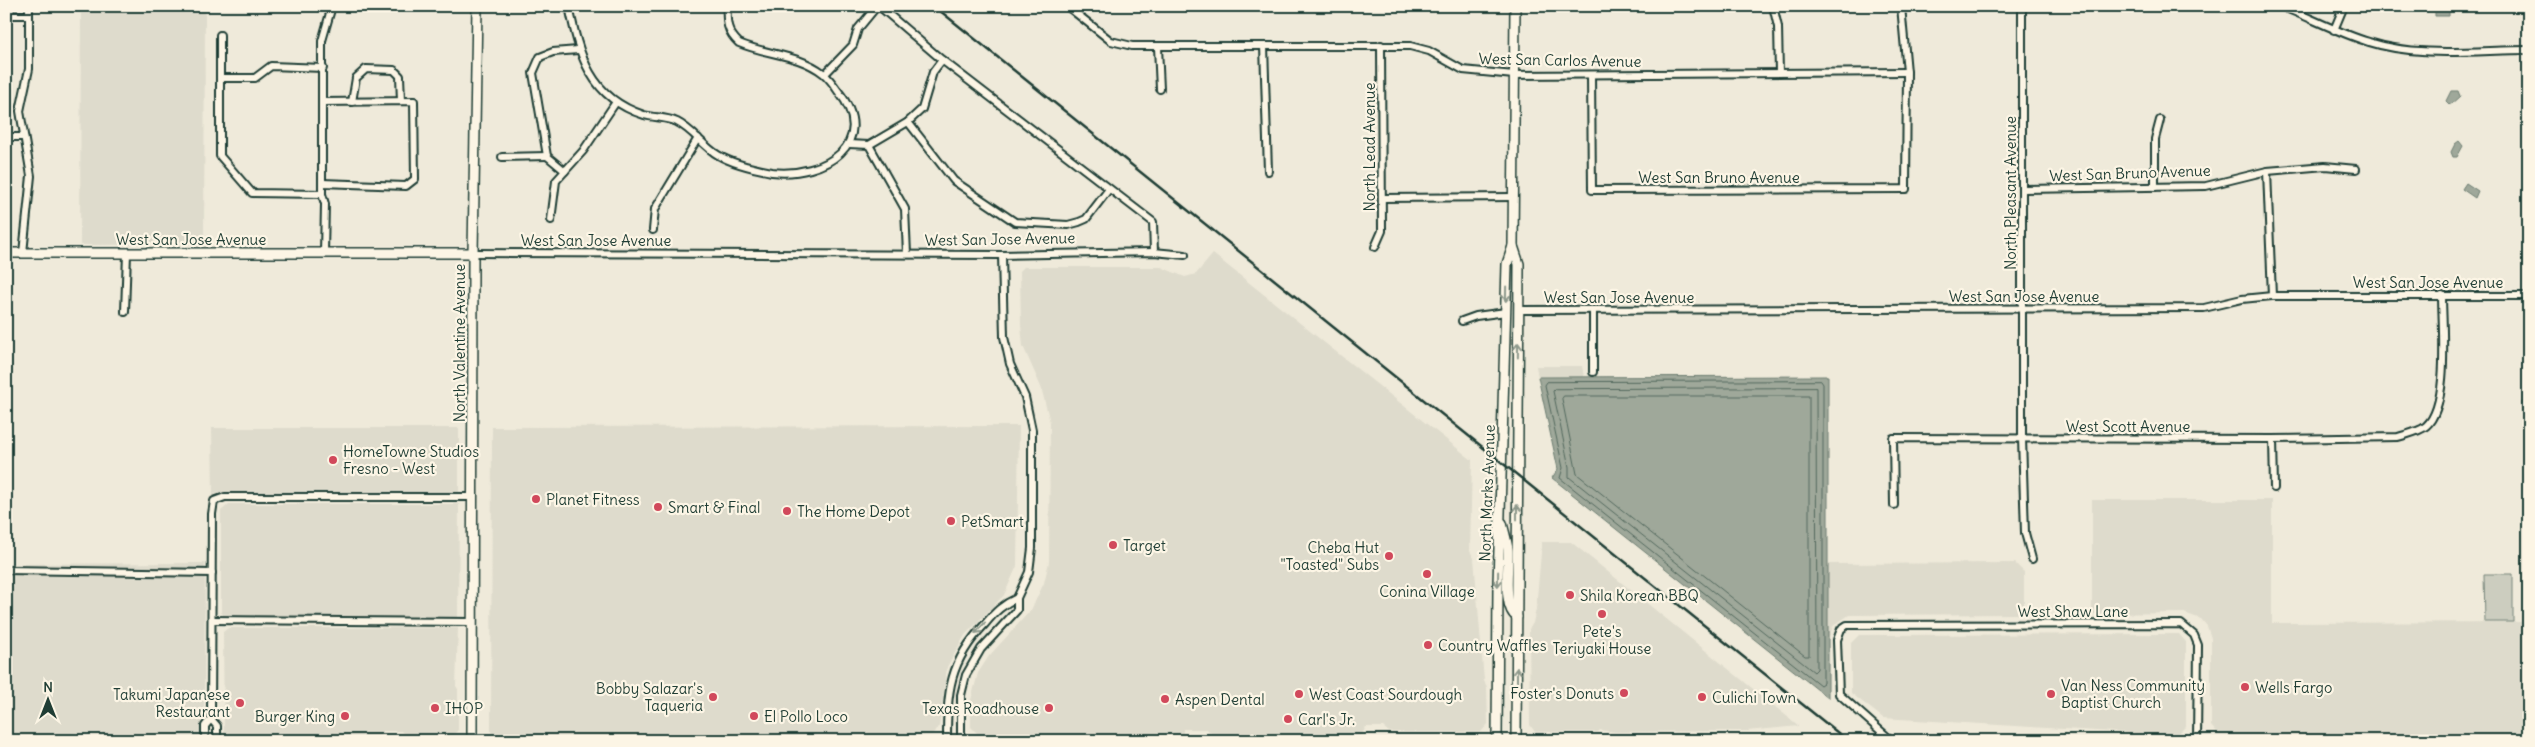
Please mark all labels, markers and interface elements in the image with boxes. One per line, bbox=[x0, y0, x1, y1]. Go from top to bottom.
street label: West San Carlos Avenue bbox=[1479, 49, 1641, 71]
street label: North Lead Avenue bbox=[1360, 82, 1379, 212]
street label: North Pleasant Avenue bbox=[2001, 116, 2020, 270]
street label: West San Bruno Avenue bbox=[2049, 161, 2211, 185]
street label: West San Bruno Avenue bbox=[1638, 168, 1800, 187]
street label: West San Jose Avenue bbox=[925, 228, 1075, 250]
street label: West San Jose Avenue bbox=[116, 230, 266, 249]
street label: West San Jose Avenue bbox=[521, 231, 671, 250]
street label: North Valentine Avenue bbox=[450, 264, 469, 422]
street label: West San Jose Avenue bbox=[2353, 273, 2503, 292]
one-way arrow bbox=[1502, 286, 1511, 302]
street label: West San Jose Avenue bbox=[1949, 287, 2099, 306]
street label: West San Jose Avenue bbox=[1544, 288, 1694, 307]
one-way arrow bbox=[1514, 342, 1523, 358]
street label: West Scott Avenue bbox=[2066, 417, 2190, 436]
street label: North Marks Avenue bbox=[1475, 424, 1499, 562]
place label: HomeTowne Studios Fresno - West bbox=[343, 442, 479, 478]
marker: HomeTowne Studios Fresno - West bbox=[327, 454, 339, 466]
place label: Planet Fitness bbox=[546, 490, 640, 509]
marker: Planet Fitness bbox=[530, 493, 542, 505]
place label: Smart & Final bbox=[668, 498, 760, 517]
marker: Smart & Final bbox=[652, 501, 664, 513]
place label: The Home Depot bbox=[797, 502, 910, 521]
one-way arrow bbox=[1512, 504, 1521, 520]
marker: The Home Depot bbox=[781, 505, 793, 517]
place label: PetSmart bbox=[961, 512, 1024, 531]
marker: PetSmart bbox=[945, 515, 957, 527]
place label: Target bbox=[1123, 536, 1166, 555]
place label: Cheba Hut "Toasted" Subs bbox=[1280, 538, 1379, 574]
marker: Target bbox=[1107, 539, 1119, 551]
marker: Cheba Hut "Toasted" Subs bbox=[1383, 550, 1395, 562]
marker: Conina Village bbox=[1421, 568, 1433, 580]
one-way arrow bbox=[1493, 570, 1503, 587]
place label: Conina Village bbox=[1379, 582, 1475, 601]
place label: Shila Korean BBQ bbox=[1580, 586, 1699, 605]
marker: Shila Korean BBQ bbox=[1564, 589, 1576, 601]
street label: West Shaw Lane bbox=[2018, 602, 2128, 621]
marker: Pete's Teriyaki House bbox=[1596, 608, 1608, 620]
one-way arrow bbox=[974, 622, 986, 635]
place label: Pete's Teriyaki House bbox=[1553, 622, 1651, 658]
place label: Country Waffles bbox=[1438, 636, 1547, 655]
marker: Country Waffles bbox=[1422, 639, 1434, 651]
one-way arrow bbox=[1512, 667, 1522, 683]
north arrow bbox=[22, 674, 72, 724]
place label: Van Ness Community Baptist Church bbox=[2061, 676, 2205, 712]
text: N bbox=[43, 678, 53, 696]
place label: Wells Fargo bbox=[2255, 678, 2332, 697]
place label: Bobby Salazar's Taqueria bbox=[596, 679, 703, 715]
marker: Wells Fargo bbox=[2239, 681, 2251, 693]
place label: Foster's Donuts bbox=[1510, 684, 1614, 703]
place label: Takumi Japanese Restaurant bbox=[113, 685, 230, 721]
place label: West Coast Sourdough bbox=[1309, 685, 1463, 704]
marker: Foster's Donuts bbox=[1618, 687, 1630, 699]
marker: West Coast Sourdough bbox=[1293, 688, 1305, 700]
place label: Culichi Town bbox=[1712, 688, 1796, 707]
marker: Van Ness Community Baptist Church bbox=[2045, 688, 2057, 700]
place label: Aspen Dental bbox=[1175, 690, 1265, 709]
marker: Bobby Salazar's Taqueria bbox=[707, 691, 719, 703]
marker: Culichi Town bbox=[1696, 691, 1708, 703]
marker: Aspen Dental bbox=[1159, 693, 1171, 705]
marker: Takumi Japanese Restaurant bbox=[234, 697, 246, 709]
place label: IHOP bbox=[445, 699, 483, 718]
place label: Texas Roadhouse bbox=[922, 699, 1039, 718]
marker: IHOP bbox=[429, 702, 441, 714]
marker: Texas Roadhouse bbox=[1043, 702, 1055, 714]
place label: Burger King bbox=[255, 707, 335, 726]
place label: El Pollo Loco bbox=[764, 707, 848, 726]
marker: Burger King bbox=[339, 710, 351, 722]
marker: El Pollo Loco bbox=[748, 710, 760, 722]
place label: Carl's Jr. bbox=[1298, 710, 1355, 729]
marker: Carl's Jr. bbox=[1282, 713, 1294, 725]

